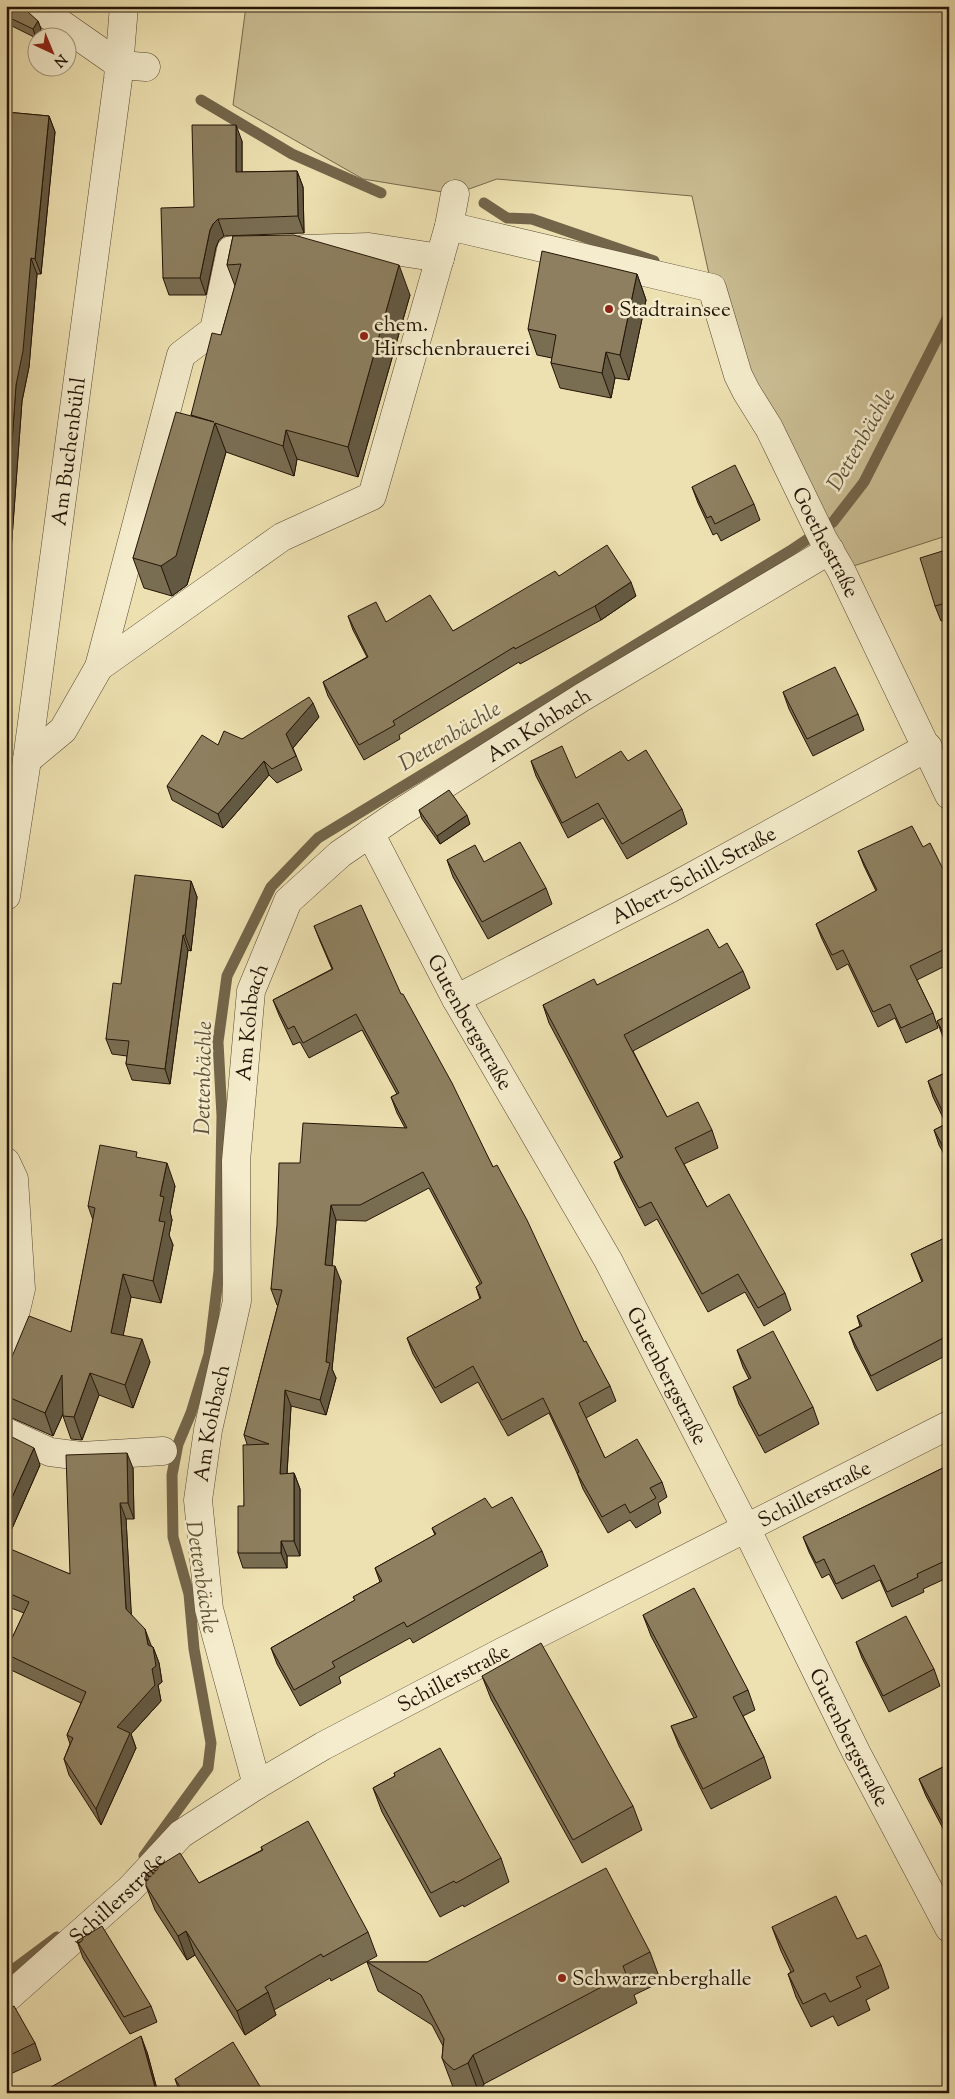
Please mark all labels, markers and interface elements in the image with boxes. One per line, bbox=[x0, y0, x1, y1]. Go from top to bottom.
north arrow bbox=[28, 28, 78, 78]
text: N bbox=[49, 49, 71, 71]
place label: Stadtrainsee bbox=[619, 296, 731, 326]
marker: Stadtrainsee bbox=[603, 303, 615, 315]
place label: ehem. Hirschenbrauerei bbox=[374, 311, 530, 365]
marker: ehem. Hirschenbrauerei bbox=[358, 330, 370, 342]
street label: Am Buchenbühl bbox=[45, 375, 95, 528]
water label: Dettenbächle bbox=[820, 383, 905, 498]
street label: Goethestraße bbox=[783, 482, 865, 603]
street label: Am Kohbach bbox=[481, 682, 598, 771]
water label: Dettenbächle bbox=[393, 694, 508, 781]
street label: Albert-Schill-Straße bbox=[607, 820, 782, 933]
street label: Gutenbergstraße bbox=[418, 950, 519, 1097]
street label: Am Kohbach bbox=[230, 959, 278, 1082]
water label: Dettenbächle bbox=[188, 1021, 222, 1135]
street label: Gutenbergstraße bbox=[618, 1302, 714, 1451]
street label: Am Kohbach bbox=[188, 1362, 239, 1484]
street label: Schillerstraße bbox=[753, 1454, 877, 1537]
water label: Dettenbächle bbox=[175, 1519, 225, 1636]
street label: Schillerstraße bbox=[393, 1637, 516, 1721]
street label: Gutenbergstraße bbox=[800, 1664, 895, 1813]
street label: Schillerstraße bbox=[63, 1847, 174, 1953]
place label: Schwarzenberghalle bbox=[572, 1965, 752, 1995]
marker: Schwarzenberghalle bbox=[556, 1972, 568, 1984]

